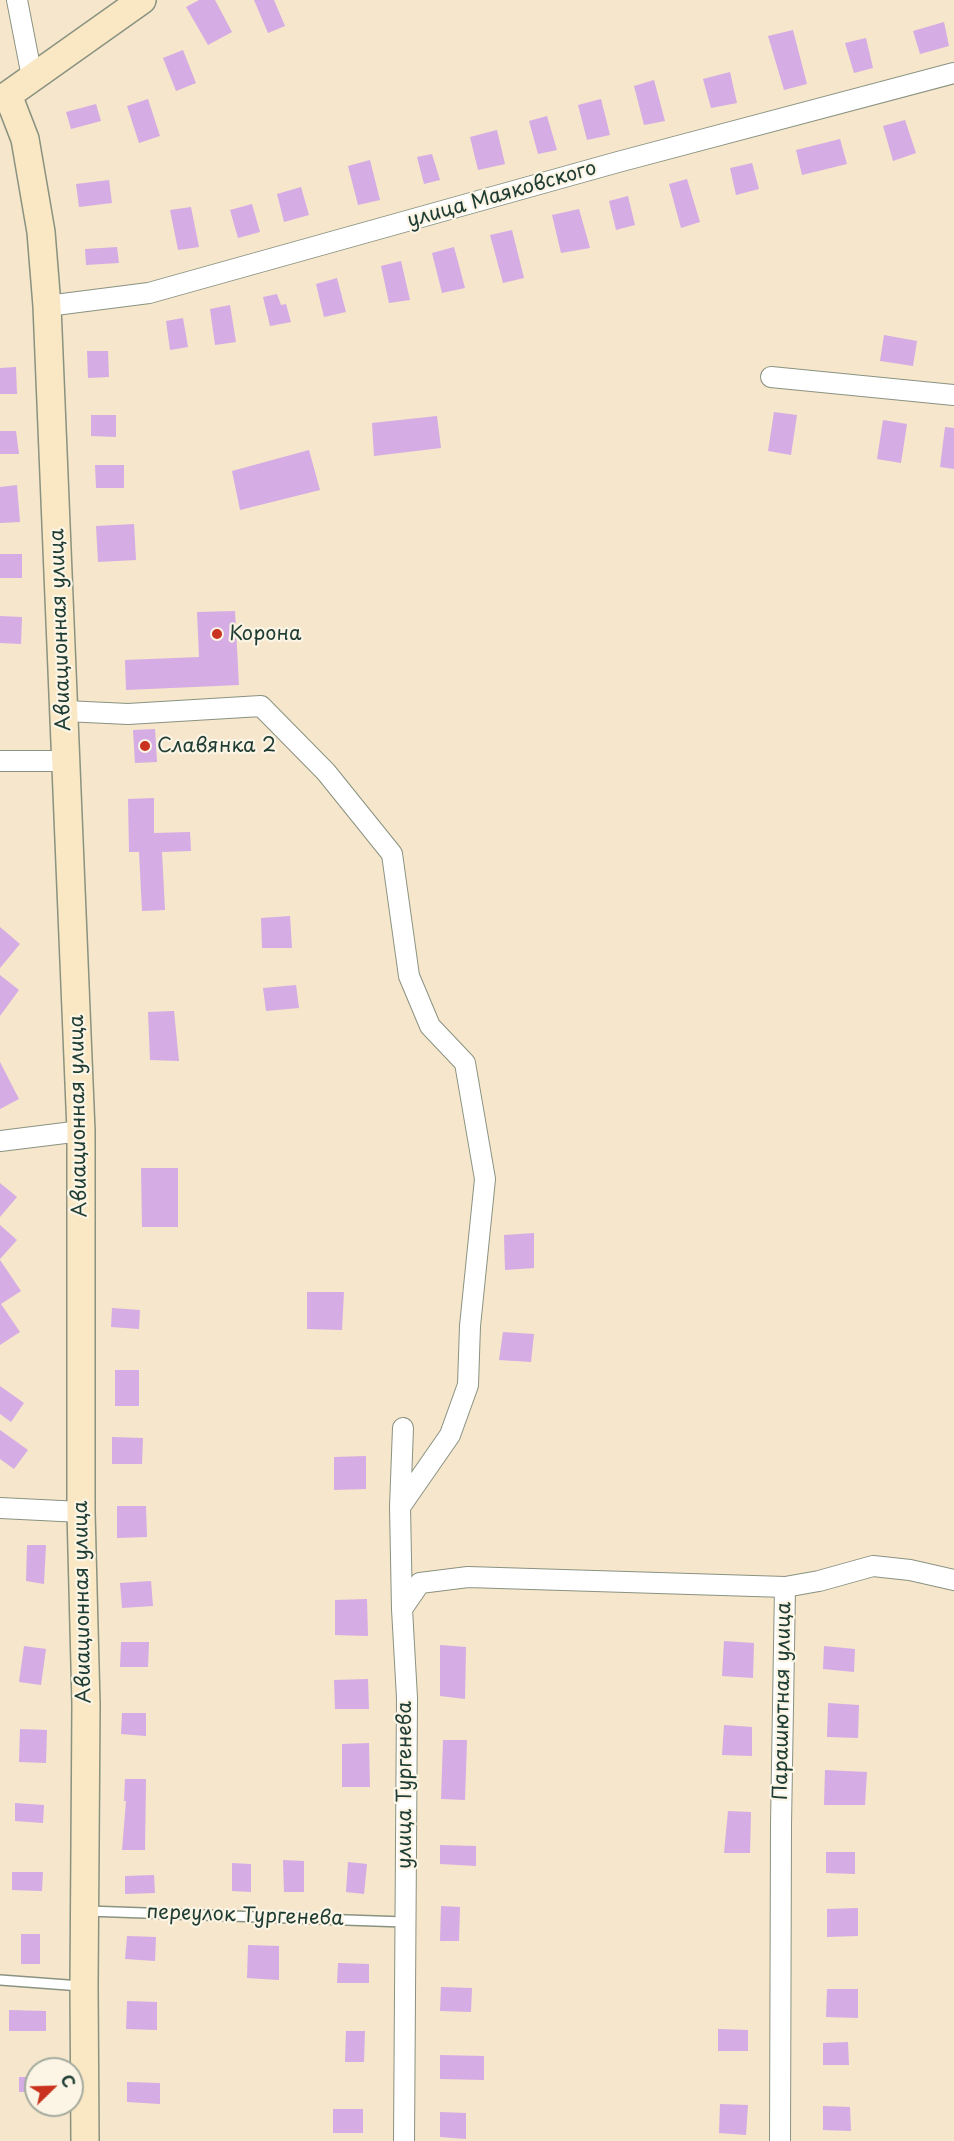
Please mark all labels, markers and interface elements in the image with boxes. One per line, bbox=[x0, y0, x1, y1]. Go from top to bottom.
street label: улица Маяковского bbox=[405, 156, 599, 234]
street label: Авиационная улица bbox=[45, 528, 77, 732]
place label: Корона bbox=[229, 622, 301, 646]
marker: Корона bbox=[210, 627, 224, 641]
place label: Славянка 2 bbox=[157, 734, 276, 758]
marker: Славянка 2 bbox=[138, 739, 152, 753]
street label: Авиационная улица bbox=[65, 1014, 93, 1218]
street label: Авиационная улица bbox=[69, 1500, 97, 1704]
street label: Парашютная улица bbox=[769, 1602, 797, 1800]
street label: улица Тургенева bbox=[393, 1701, 417, 1869]
street label: переулок Тургенева bbox=[146, 1901, 344, 1931]
north arrow bbox=[24, 2057, 84, 2117]
text: С bbox=[55, 2071, 82, 2091]

